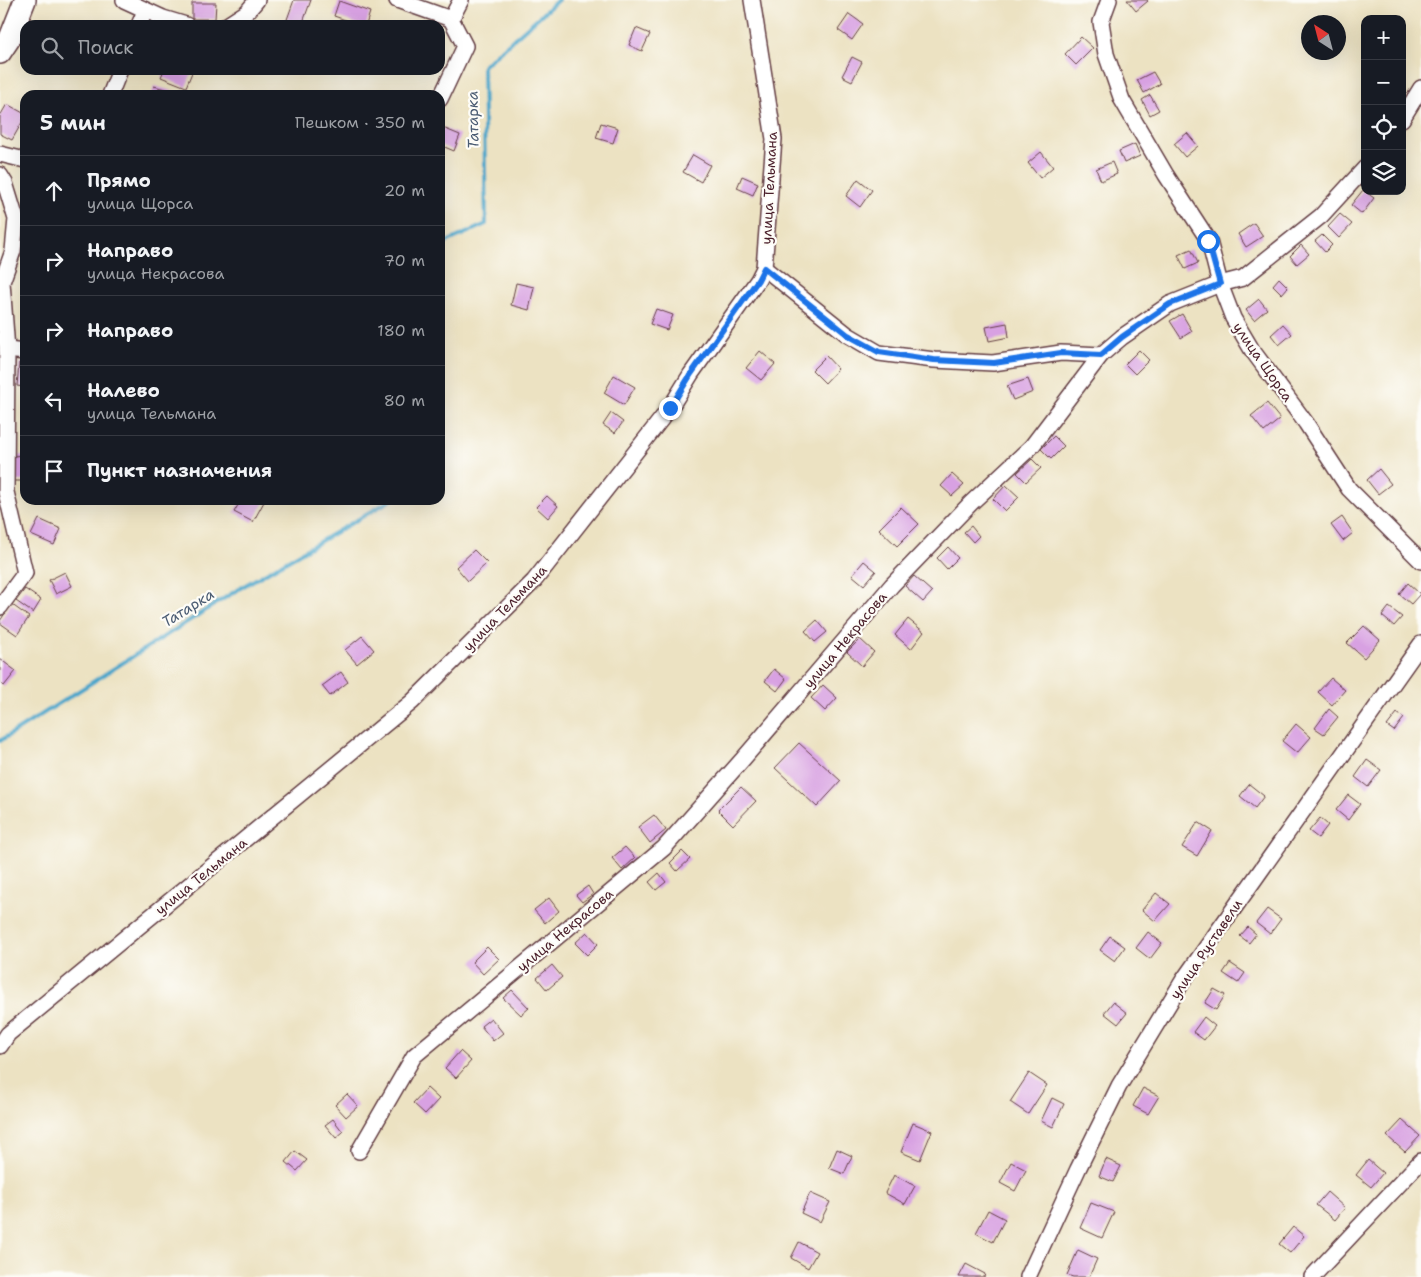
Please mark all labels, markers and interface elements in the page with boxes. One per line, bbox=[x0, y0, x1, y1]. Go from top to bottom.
north arrow bbox=[1301, 15, 1346, 60]
map controls bbox=[1361, 15, 1406, 195]
button: + bbox=[1361, 15, 1406, 60]
search box bbox=[20, 20, 445, 75]
icon: search bbox=[38, 34, 66, 62]
text: Поиск bbox=[78, 35, 133, 60]
button: − bbox=[1361, 60, 1406, 105]
water label: Татарка bbox=[462, 91, 484, 149]
button: locate bbox=[1361, 105, 1406, 150]
text: 5 мин bbox=[40, 109, 106, 137]
text: Пешком · 350 m bbox=[295, 112, 425, 133]
street label: улица Тельмана bbox=[757, 131, 781, 245]
button: layers bbox=[1361, 150, 1406, 195]
text: Прямо bbox=[87, 168, 151, 193]
icon: ahead bbox=[40, 177, 68, 205]
text: 20 m bbox=[384, 180, 425, 201]
text: улица Щорса bbox=[87, 193, 193, 214]
route start bbox=[1197, 230, 1220, 253]
text: Направо bbox=[87, 238, 173, 263]
icon: right bbox=[40, 247, 68, 275]
text: 70 m bbox=[384, 250, 425, 271]
text: улица Некрасова bbox=[87, 263, 225, 284]
icon: right bbox=[40, 317, 68, 345]
text: Направо bbox=[87, 318, 173, 343]
street label: улица Щорса bbox=[1229, 319, 1297, 405]
text: 180 m bbox=[377, 320, 425, 341]
text: Налево bbox=[87, 378, 160, 403]
icon: left bbox=[40, 387, 68, 415]
text: 80 m bbox=[384, 390, 425, 411]
route end bbox=[659, 397, 682, 420]
text: улица Тельмана bbox=[87, 403, 216, 424]
icon: arrive bbox=[40, 457, 68, 485]
text: Пункт назначения bbox=[87, 458, 272, 483]
street label: улица Тельмана bbox=[459, 561, 551, 655]
water label: Татарка bbox=[158, 584, 218, 632]
street label: улица Некрасова bbox=[799, 588, 891, 692]
street label: улица Тельмана bbox=[151, 833, 251, 919]
street label: улица Некрасова bbox=[513, 884, 617, 976]
street label: улица Руставели bbox=[1166, 895, 1246, 1003]

